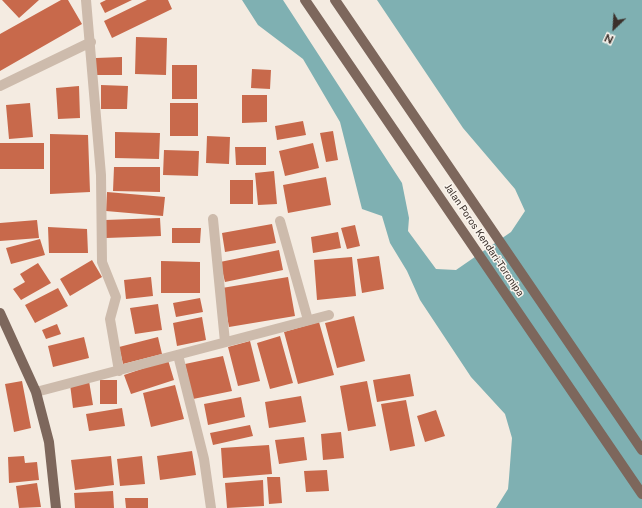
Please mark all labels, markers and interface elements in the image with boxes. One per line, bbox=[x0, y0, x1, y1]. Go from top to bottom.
north arrow bbox=[594, 8, 634, 48]
text: N bbox=[602, 32, 615, 46]
street label: Jalan Poros Kendari-Toronipa bbox=[442, 181, 526, 299]

